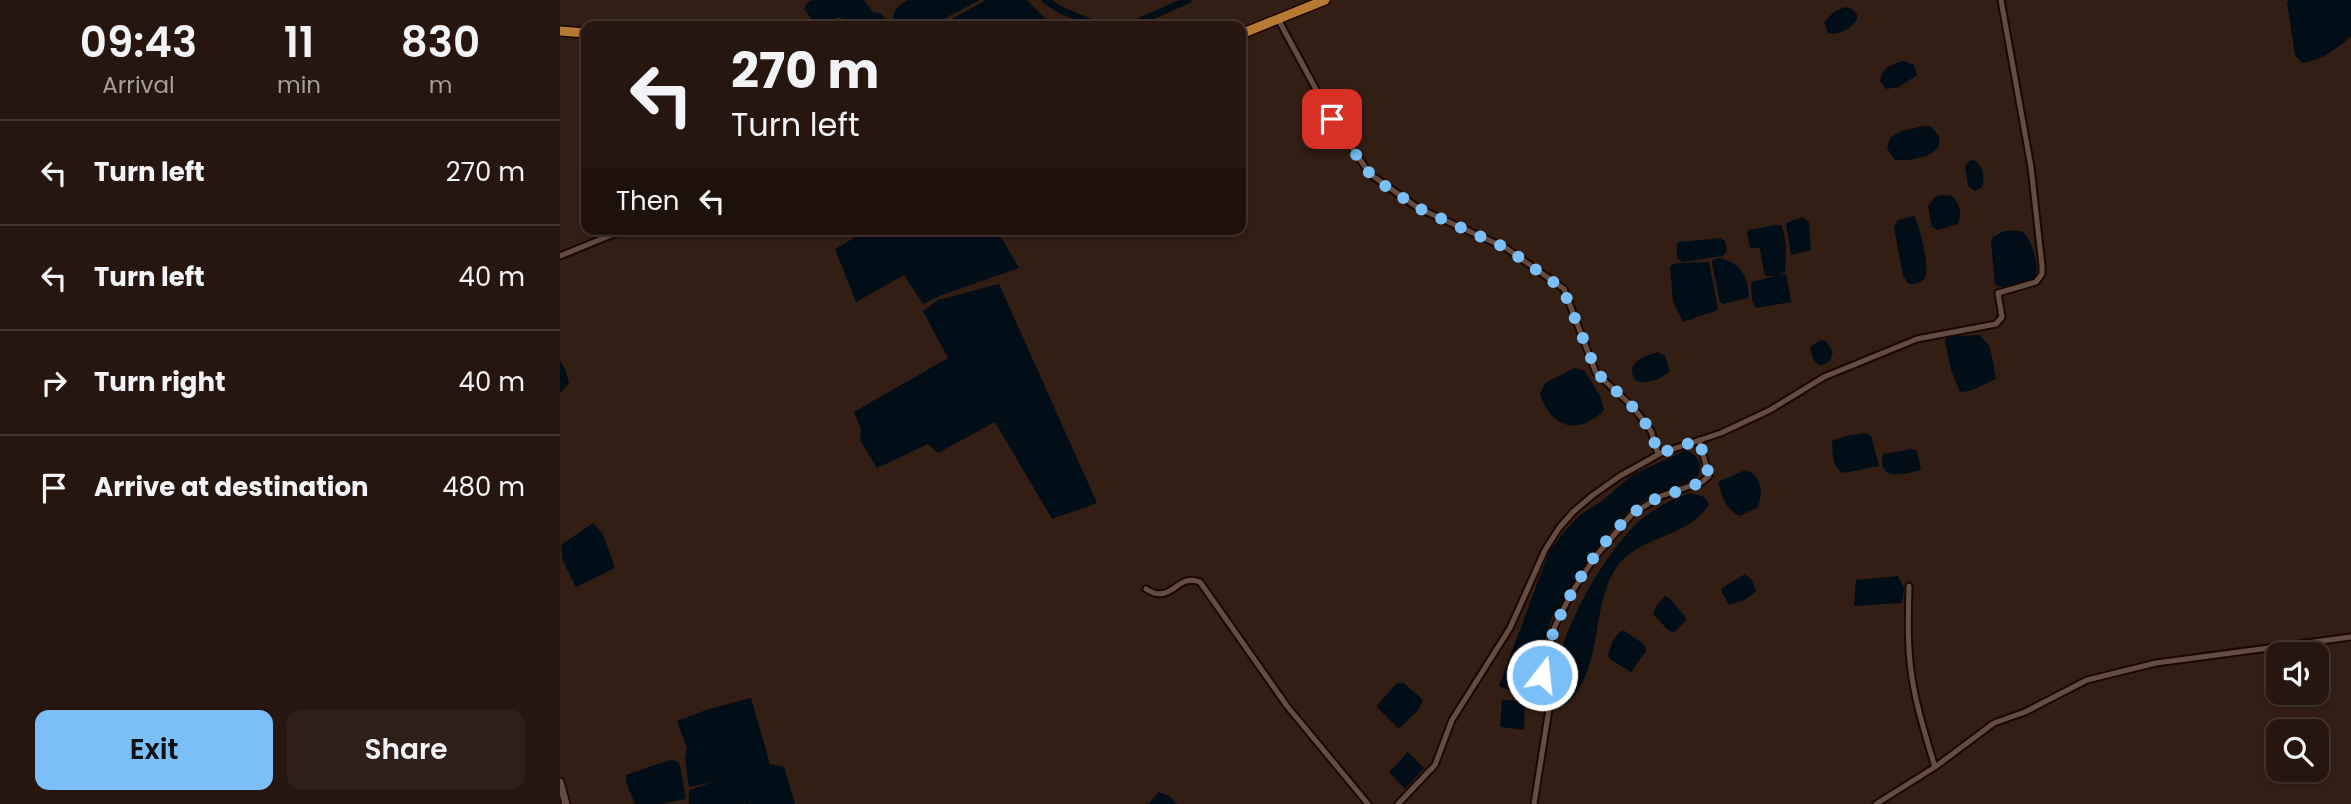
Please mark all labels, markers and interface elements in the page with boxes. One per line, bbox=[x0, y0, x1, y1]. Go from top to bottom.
text: 09:43 bbox=[80, 13, 197, 72]
text: 11 bbox=[284, 13, 314, 72]
text: 830 bbox=[401, 13, 480, 72]
text: 270 m bbox=[731, 37, 879, 105]
icon: left bbox=[616, 49, 707, 140]
text: Arrival bbox=[102, 69, 175, 101]
text: min bbox=[277, 69, 321, 101]
text: m bbox=[429, 69, 452, 101]
pin bbox=[1302, 89, 1362, 149]
icon: arrive bbox=[1313, 100, 1351, 138]
text: Turn left bbox=[731, 102, 860, 147]
icon: left bbox=[35, 154, 73, 192]
text: Turn left bbox=[94, 154, 205, 190]
text: 270 m bbox=[446, 154, 525, 190]
icon: left bbox=[693, 182, 731, 220]
text: Then bbox=[616, 183, 679, 219]
icon: left bbox=[35, 259, 73, 297]
text: Turn left bbox=[94, 259, 205, 295]
text: 40 m bbox=[459, 259, 525, 295]
icon: right bbox=[35, 364, 73, 402]
text: Turn right bbox=[94, 364, 226, 400]
text: 40 m bbox=[459, 364, 525, 400]
icon: arrive bbox=[35, 469, 73, 507]
text: Arrive at destination bbox=[94, 469, 369, 505]
text: 480 m bbox=[442, 469, 525, 505]
position arrow bbox=[1505, 638, 1579, 712]
map controls bbox=[2266, 642, 2329, 782]
button: sound bbox=[2266, 642, 2329, 705]
button: Exit bbox=[35, 710, 273, 790]
button: Share bbox=[287, 710, 525, 790]
button: search bbox=[2266, 719, 2329, 782]

